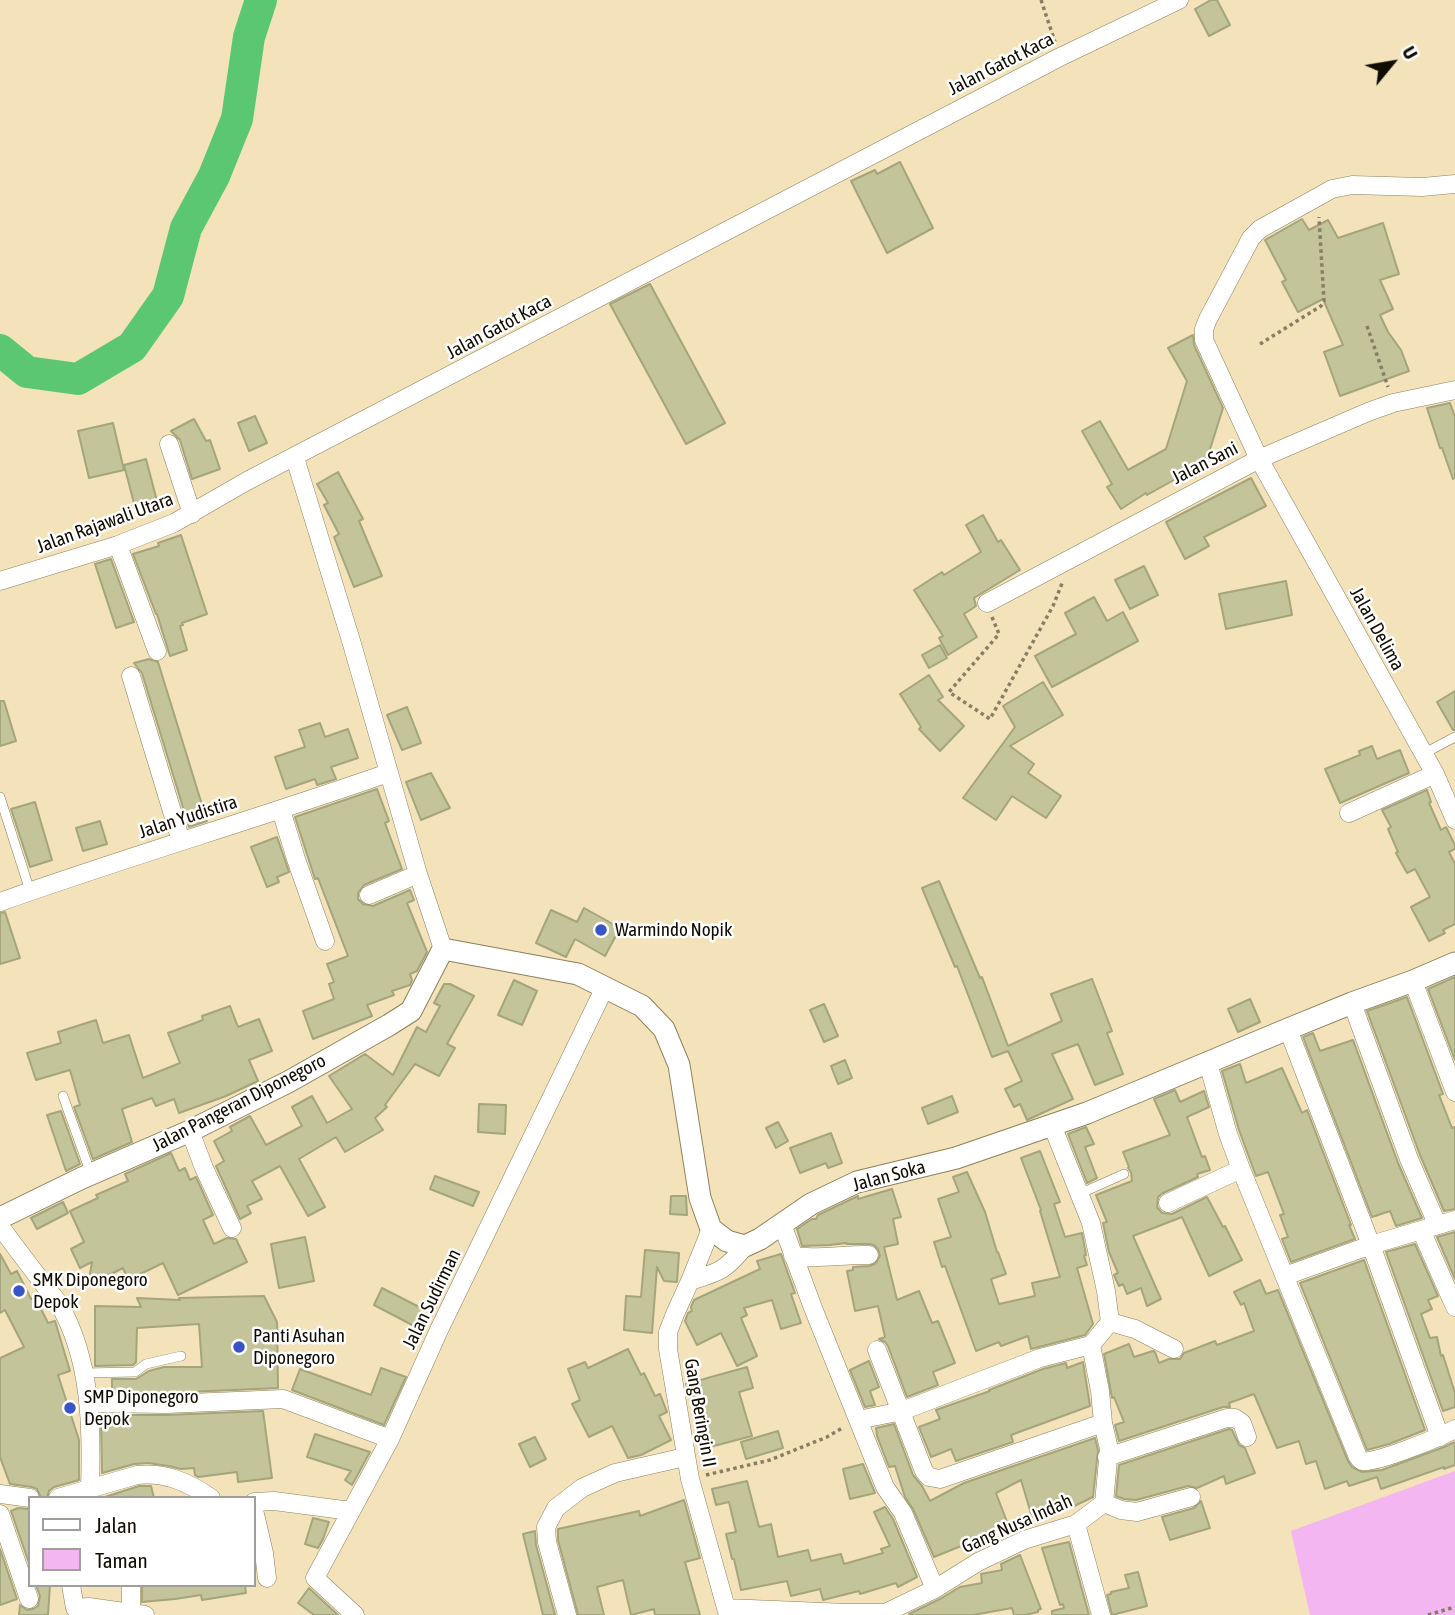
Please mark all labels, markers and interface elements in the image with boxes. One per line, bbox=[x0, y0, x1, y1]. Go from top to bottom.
street label: Jalan Gatot Kaca bbox=[944, 28, 1058, 100]
north arrow bbox=[1357, 28, 1427, 98]
text: U bbox=[1398, 42, 1423, 63]
street label: Jalan Gatot Kaca bbox=[443, 290, 555, 364]
street label: Jalan Sani bbox=[1168, 437, 1242, 489]
street label: Jalan Rajawali Utara bbox=[34, 488, 176, 558]
street label: Jalan Delima bbox=[1345, 583, 1409, 675]
street label: Jalan Yudistira bbox=[136, 790, 240, 844]
place label: Warmindo Nopik bbox=[615, 919, 732, 941]
marker: Warmindo Nopik bbox=[593, 922, 609, 938]
street label: Jalan Pangeran Diponegoro bbox=[148, 1049, 330, 1157]
street label: Jalan Soka bbox=[850, 1155, 928, 1197]
street label: Jalan Sudirman bbox=[398, 1245, 466, 1353]
place label: SMK Diponegoro Depok bbox=[33, 1269, 148, 1313]
marker: SMK Diponegoro Depok bbox=[11, 1283, 27, 1299]
place label: Panti Asuhan Diponegoro bbox=[253, 1325, 345, 1369]
marker: Panti Asuhan Diponegoro bbox=[231, 1339, 247, 1355]
street label: Gang Beringin II bbox=[679, 1357, 721, 1469]
place label: SMP Diponegoro Depok bbox=[84, 1386, 199, 1430]
marker: SMP Diponegoro Depok bbox=[62, 1400, 78, 1416]
street label: Gang Nusa Indah bbox=[958, 1489, 1076, 1559]
legend bbox=[28, 1496, 256, 1587]
text: Jalan bbox=[95, 1513, 137, 1537]
text: Taman bbox=[95, 1548, 148, 1572]

